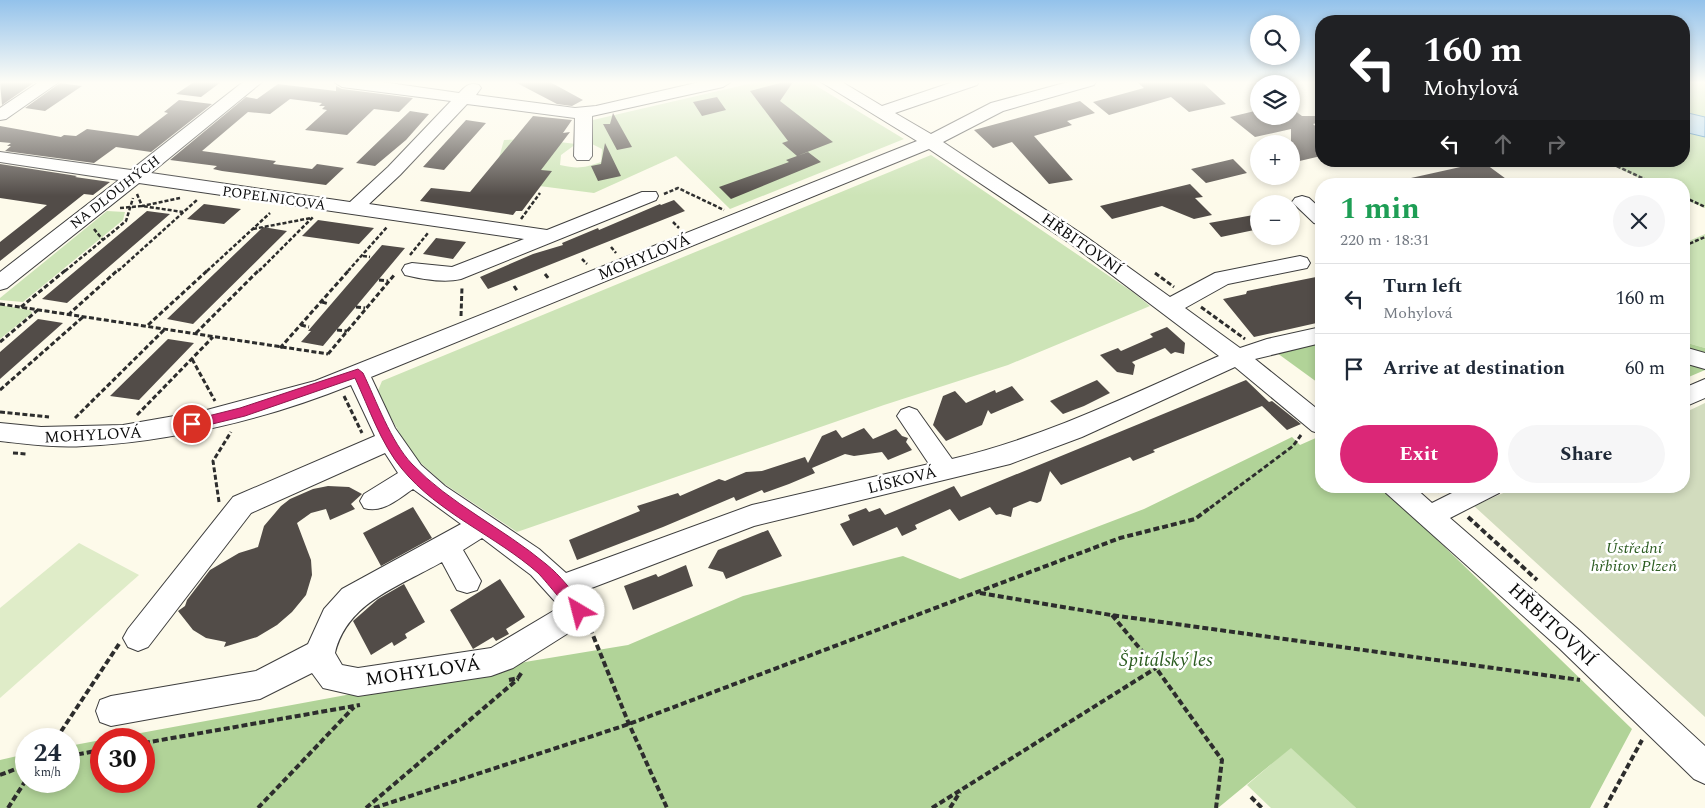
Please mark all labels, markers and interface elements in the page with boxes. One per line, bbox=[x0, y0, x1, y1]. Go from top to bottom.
map controls bbox=[1250, 15, 1300, 245]
button: search bbox=[1250, 15, 1300, 65]
text: 160 m bbox=[1423, 24, 1522, 77]
icon: left bbox=[1340, 35, 1405, 100]
text: Mohylová bbox=[1423, 72, 1519, 105]
button: layers bbox=[1250, 75, 1300, 125]
icon: left bbox=[1436, 130, 1464, 158]
icon: ahead bbox=[1489, 130, 1517, 158]
icon: right bbox=[1542, 130, 1570, 158]
button: + bbox=[1250, 135, 1300, 185]
street label: NA DLOUHÝCH bbox=[65, 150, 165, 234]
street label: POPELNICOVÁ bbox=[221, 180, 328, 216]
text: 1 min bbox=[1340, 186, 1420, 232]
button: − bbox=[1250, 195, 1300, 245]
button: close bbox=[1613, 195, 1665, 247]
street label: HŘBITOVNÍ bbox=[1037, 207, 1127, 281]
street label: MOHYLOVÁ bbox=[594, 228, 694, 286]
text: 220 m · 18:31 bbox=[1340, 228, 1430, 252]
text: Turn left bbox=[1383, 272, 1462, 301]
text: 160 m bbox=[1615, 284, 1665, 313]
icon: left bbox=[1340, 285, 1368, 313]
text: Mohylová bbox=[1383, 301, 1453, 325]
text: Arrive at destination bbox=[1383, 354, 1565, 383]
text: 60 m bbox=[1625, 354, 1665, 383]
icon: arrive bbox=[1340, 355, 1368, 383]
pin bbox=[171, 403, 213, 445]
icon: arrive bbox=[178, 410, 206, 438]
street label: MOHYLOVÁ bbox=[44, 420, 142, 450]
button: Exit bbox=[1340, 425, 1498, 483]
button: Share bbox=[1508, 425, 1665, 483]
street label: LÍSKOVÁ bbox=[865, 460, 939, 500]
park label: Ústřední hřbitov Plzeň bbox=[1591, 536, 1677, 578]
street label: HŘBITOVNÍ bbox=[1501, 576, 1603, 674]
position arrow bbox=[552, 584, 604, 636]
park label: Špitálský les bbox=[1119, 646, 1213, 675]
street label: MOHYLOVÁ bbox=[364, 650, 482, 694]
speed limit sign: 30 bbox=[90, 728, 155, 793]
text: 24 bbox=[33, 735, 62, 773]
text: km/h bbox=[34, 763, 61, 782]

